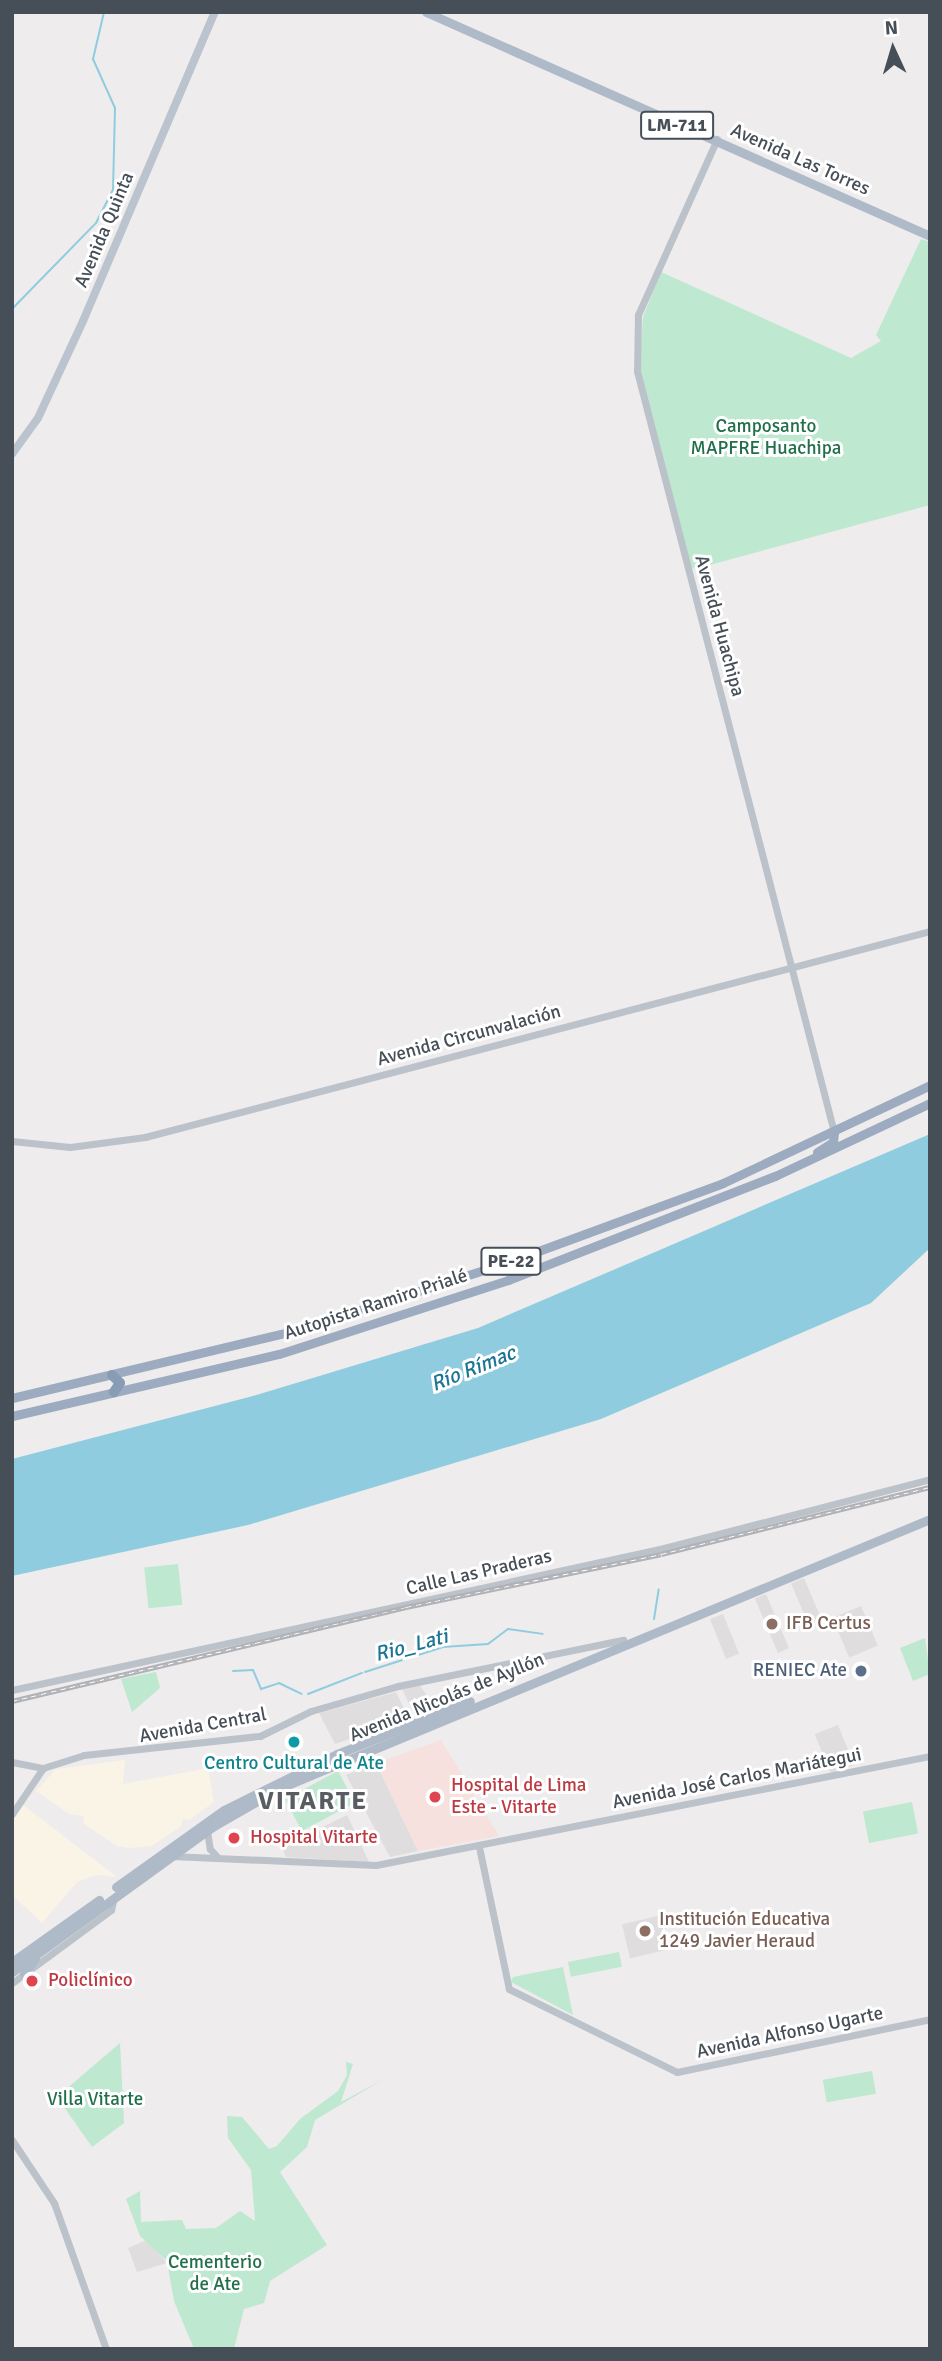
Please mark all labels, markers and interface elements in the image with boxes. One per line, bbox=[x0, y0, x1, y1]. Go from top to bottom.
north arrow bbox=[858, 14, 928, 84]
text: N bbox=[884, 16, 899, 40]
road number: LM-711 bbox=[638, 110, 716, 140]
street label: Avenida Las Torres bbox=[727, 119, 873, 201]
street label: Avenida Quinta bbox=[70, 169, 140, 291]
park label: Camposanto MAPFRE Huachipa bbox=[691, 416, 841, 460]
street label: Avenida Huachipa bbox=[689, 553, 749, 699]
street label: Avenida Circunvalación bbox=[375, 1000, 563, 1072]
road number: PE-22 bbox=[480, 1246, 542, 1276]
street label: Autopista Ramiro Prialé bbox=[281, 1265, 471, 1345]
water label: Río Rímac bbox=[427, 1340, 519, 1396]
street label: Calle Las Praderas bbox=[404, 1545, 554, 1601]
place label: IFB Certus bbox=[786, 1613, 871, 1635]
marker: IFB Certus bbox=[764, 1616, 780, 1632]
water label: Rio_Lati bbox=[372, 1623, 450, 1667]
street label: Avenida Nicolás de Ayllón bbox=[346, 1648, 548, 1748]
place label: RENIEC Ate bbox=[753, 1660, 847, 1682]
marker: RENIEC Ate bbox=[853, 1663, 869, 1679]
street label: Avenida Central bbox=[138, 1704, 268, 1748]
marker: Centro Cultural de Ate bbox=[286, 1734, 302, 1750]
street label: Avenida José Carlos Mariátegui bbox=[611, 1744, 863, 1814]
place label: Centro Cultural de Ate bbox=[204, 1753, 384, 1775]
place label: Hospital de Lima Este - Vitarte bbox=[451, 1775, 586, 1819]
district label: VITARTE bbox=[259, 1786, 367, 1818]
marker: Hospital de Lima Este - Vitarte bbox=[425, 1787, 445, 1807]
place label: Hospital Vitarte bbox=[250, 1827, 378, 1849]
marker: Hospital Vitarte bbox=[224, 1828, 244, 1848]
place label: Institución Educativa 1249 Javier Heraud bbox=[659, 1909, 830, 1953]
marker: Institución Educativa 1249 Javier Heraud bbox=[637, 1923, 653, 1939]
place label: Policlínico bbox=[48, 1970, 133, 1992]
marker: Policlínico bbox=[22, 1971, 42, 1991]
street label: Avenida Alfonso Ugarte bbox=[695, 2002, 885, 2064]
park label: Villa Vitarte bbox=[47, 2089, 143, 2111]
park label: Cementerio de Ate bbox=[168, 2252, 262, 2296]

